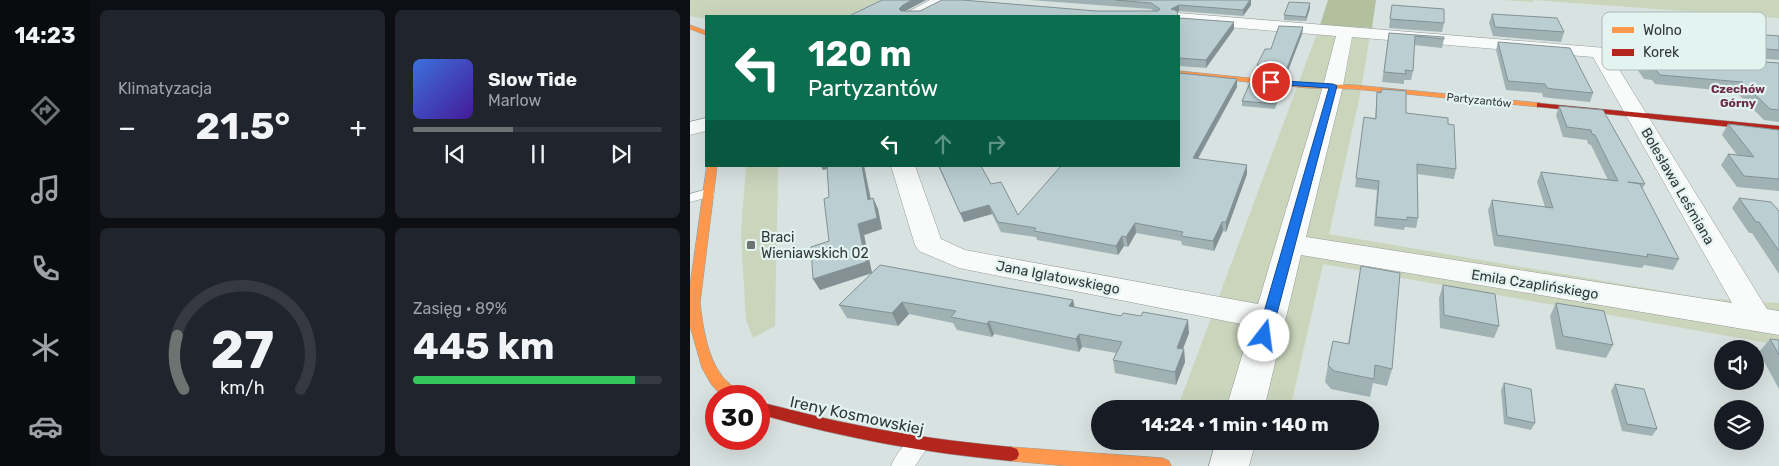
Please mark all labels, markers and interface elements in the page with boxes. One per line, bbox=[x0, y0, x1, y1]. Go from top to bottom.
legend bbox=[1602, 12, 1766, 70]
text: 14:23 bbox=[14, 22, 76, 49]
text: Wolno bbox=[1643, 22, 1682, 39]
text: 120 m bbox=[808, 33, 911, 75]
icon: left bbox=[725, 35, 790, 100]
text: Korek bbox=[1643, 44, 1680, 61]
pin bbox=[1250, 61, 1292, 103]
text: Slow Tide bbox=[488, 68, 577, 91]
icon: arrive bbox=[1257, 68, 1285, 96]
text: Partyzantów bbox=[808, 75, 938, 102]
text: Klimatyzacja bbox=[118, 79, 212, 98]
district label: Czechów Górny bbox=[1711, 82, 1765, 110]
text: Marlow bbox=[488, 91, 541, 110]
street label: Partyzantów bbox=[1446, 91, 1512, 110]
icon: directions bbox=[28, 93, 63, 128]
text: 21.5° bbox=[196, 103, 290, 149]
text: − bbox=[118, 111, 136, 144]
text: + bbox=[350, 111, 367, 144]
street label: Bolesława Leśmiana bbox=[1637, 125, 1718, 248]
icon: left bbox=[876, 130, 904, 158]
icon: ahead bbox=[929, 130, 957, 158]
icon: right bbox=[982, 130, 1010, 158]
icon: previous bbox=[441, 140, 469, 168]
icon: pause bbox=[524, 140, 552, 168]
icon: next bbox=[607, 140, 635, 168]
icon: music bbox=[28, 172, 63, 207]
place label: Braci Wieniawskich 02 bbox=[761, 229, 869, 262]
marker: Braci Wieniawskich 02 bbox=[745, 239, 757, 251]
icon: phone bbox=[28, 251, 63, 286]
street label: Jana Iglatowskiego bbox=[995, 257, 1121, 298]
street label: Emila Czaplińskiego bbox=[1470, 266, 1600, 303]
text: Zasięg · 89% bbox=[413, 299, 507, 318]
position arrow bbox=[1237, 309, 1289, 361]
text: 27 bbox=[211, 319, 274, 381]
text: 445 km bbox=[413, 323, 555, 369]
icon: climate bbox=[28, 330, 63, 365]
map controls bbox=[1714, 340, 1764, 450]
button: sound bbox=[1714, 340, 1764, 390]
text: km/h bbox=[220, 377, 265, 398]
speed limit sign: 30 bbox=[705, 385, 770, 450]
street label: Ireny Kosmowskiej bbox=[788, 392, 926, 439]
button: layers bbox=[1714, 400, 1764, 450]
icon: car bbox=[28, 409, 63, 444]
text: 14:24 · 1 min · 140 m bbox=[1141, 413, 1329, 436]

